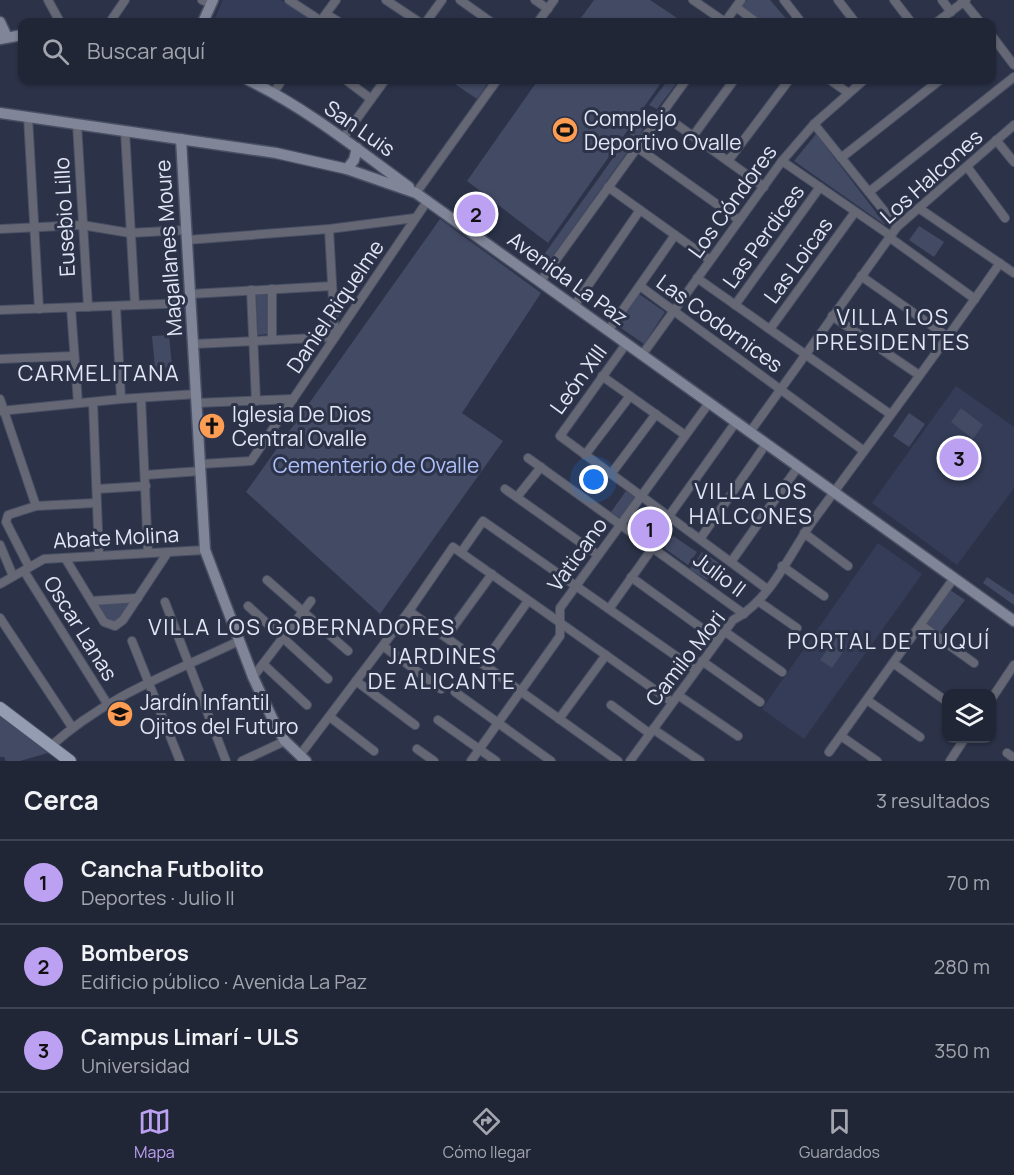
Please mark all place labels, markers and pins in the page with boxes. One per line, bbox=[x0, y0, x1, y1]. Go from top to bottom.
place label: Complejo Deportivo Ovalle bbox=[584, 104, 742, 156]
sports icon: Complejo Deportivo Ovalle bbox=[550, 115, 580, 145]
pin: 2 bbox=[456, 192, 496, 236]
place label: Iglesia De Dios Central Ovalle bbox=[232, 400, 371, 452]
church icon: Iglesia De Dios Central Ovalle bbox=[197, 411, 227, 441]
pin: 3 bbox=[940, 436, 978, 480]
pin: 1 bbox=[630, 506, 670, 552]
place label: Jardín Infantil Ojitos del Futuro bbox=[140, 688, 298, 740]
school or university icon: Jardín Infantil Ojitos del Futuro bbox=[105, 699, 135, 729]

